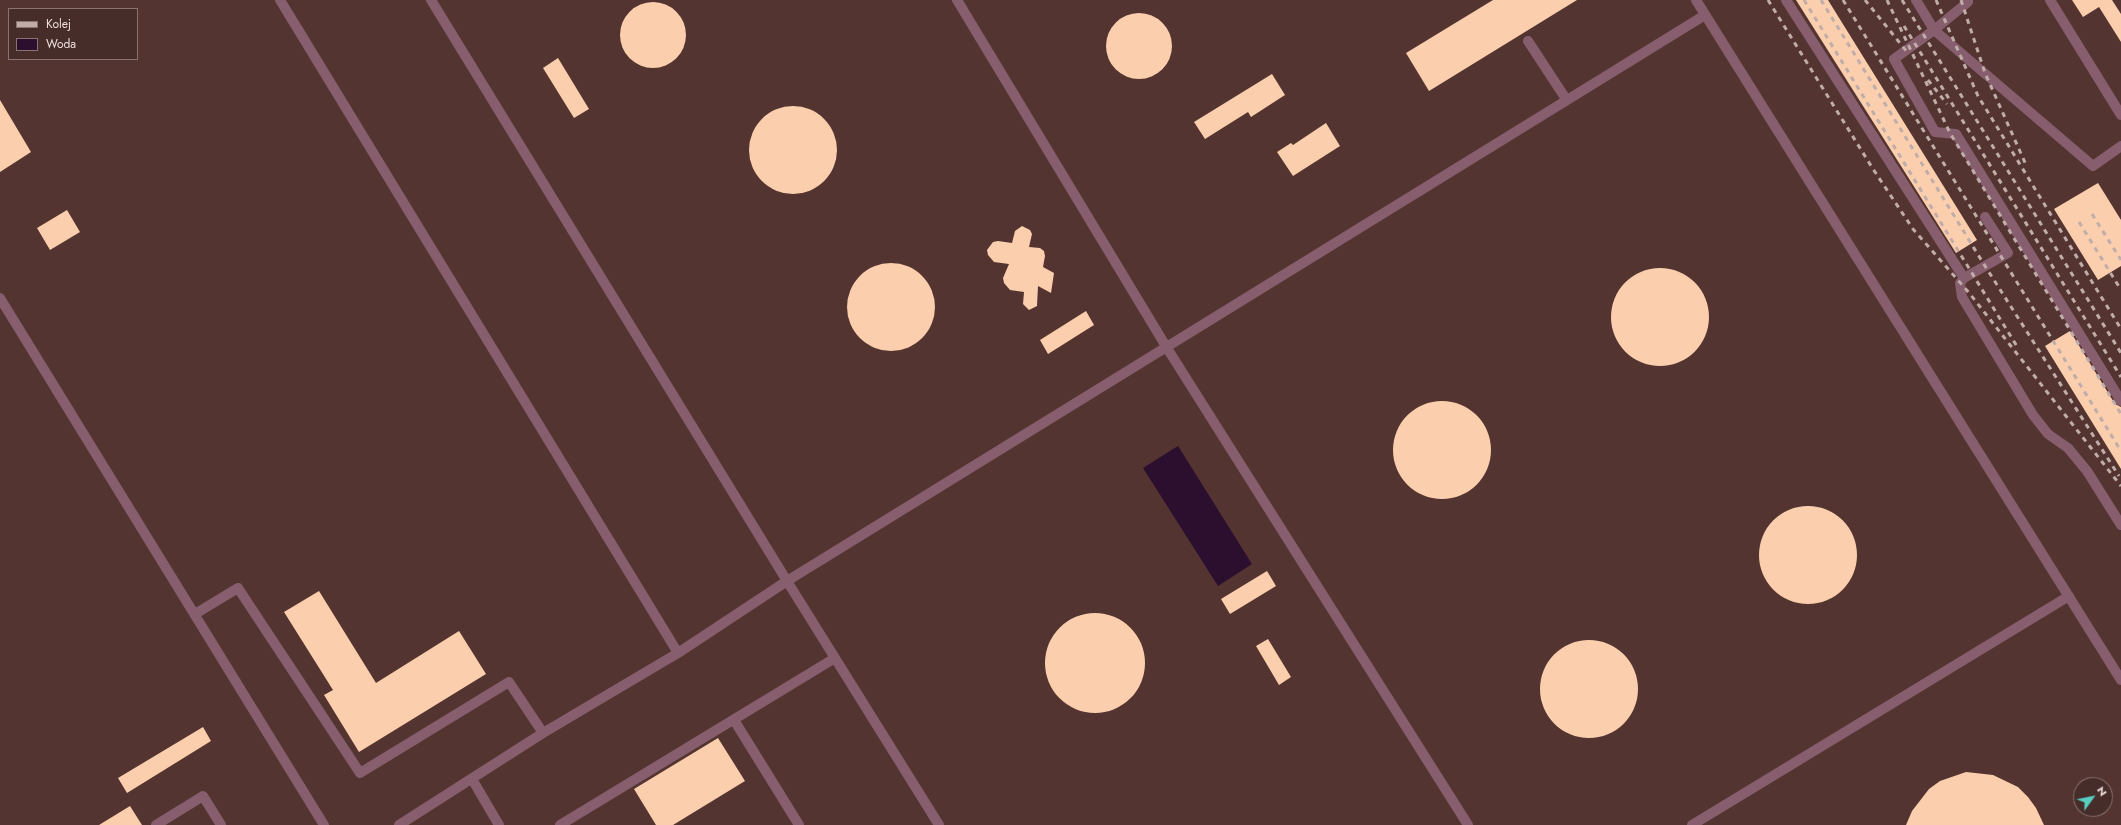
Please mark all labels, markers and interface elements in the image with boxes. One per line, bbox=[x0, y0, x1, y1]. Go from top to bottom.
legend bbox=[8, 8, 138, 60]
text: Kolej bbox=[46, 15, 71, 33]
text: Woda bbox=[46, 35, 76, 53]
north arrow bbox=[2073, 777, 2113, 817]
text: N bbox=[2093, 783, 2111, 799]

